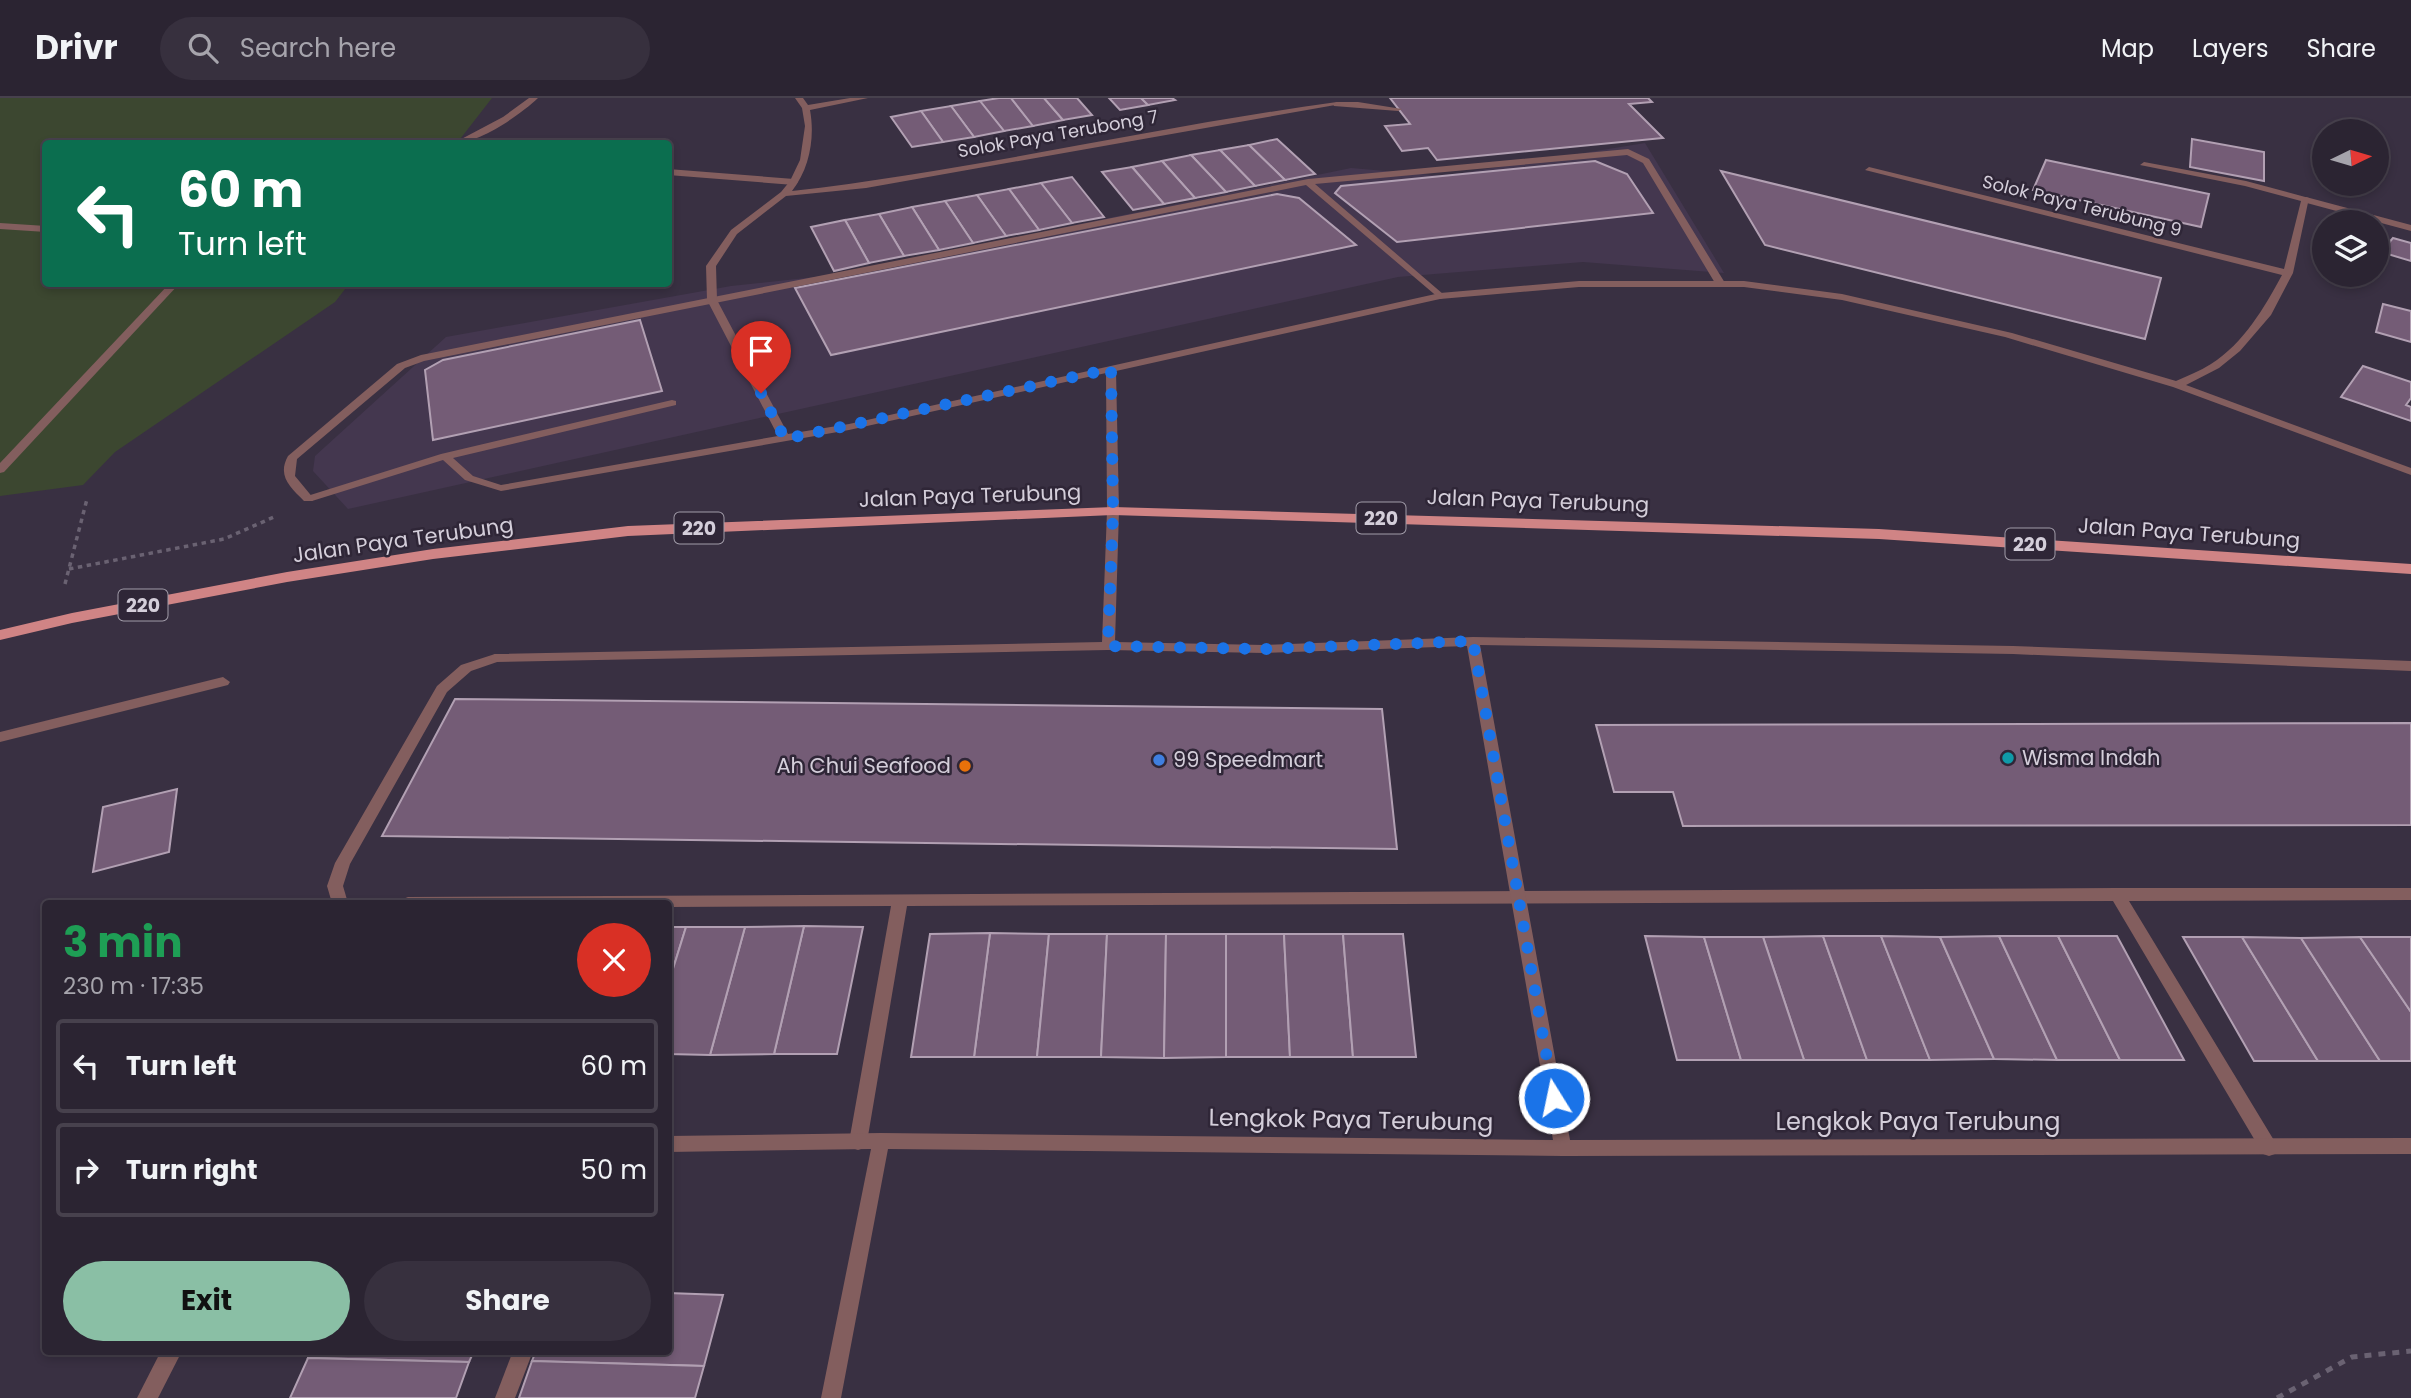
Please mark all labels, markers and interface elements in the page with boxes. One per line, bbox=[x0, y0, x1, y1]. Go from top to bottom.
search box bbox=[160, 17, 650, 80]
text: Drivr bbox=[35, 24, 118, 71]
icon: search bbox=[184, 29, 222, 67]
text: Search here bbox=[240, 30, 396, 66]
text: Map bbox=[2101, 32, 2154, 65]
text: Layers bbox=[2192, 32, 2268, 65]
text: Share bbox=[2306, 32, 2376, 65]
street label: Solok Paya Terubong 7 bbox=[956, 104, 1160, 163]
north arrow bbox=[2312, 119, 2389, 196]
map controls bbox=[2312, 119, 2389, 287]
text: 60 m bbox=[178, 156, 303, 224]
icon: left bbox=[63, 168, 154, 259]
street label: Solok Paya Terubung 9 bbox=[1980, 169, 2184, 242]
button: layers bbox=[2312, 210, 2389, 287]
text: Turn left bbox=[178, 221, 307, 266]
pin bbox=[731, 321, 791, 393]
icon: arrive bbox=[742, 332, 780, 370]
street label: Jalan Paya Terubung bbox=[858, 477, 1082, 514]
street label: Jalan Paya Terubung bbox=[1426, 482, 1650, 519]
road number: 220 bbox=[1356, 502, 1406, 534]
street label: Jalan Paya Terubung bbox=[291, 510, 515, 569]
street label: Jalan Paya Terubung bbox=[2077, 510, 2301, 555]
road number: 220 bbox=[674, 512, 724, 544]
road number: 220 bbox=[2006, 528, 2054, 560]
road number: 220 bbox=[118, 590, 168, 620]
place label: Wisma Indah bbox=[2022, 743, 2161, 772]
place label: 99 Speedmart bbox=[1173, 745, 1323, 774]
marker: Wisma Indah bbox=[2000, 750, 2016, 766]
place label: Ah Chui Seafood bbox=[776, 751, 951, 780]
marker: 99 Speedmart bbox=[1151, 752, 1167, 768]
marker: Ah Chui Seafood bbox=[957, 758, 973, 774]
text: 3 min bbox=[63, 913, 183, 972]
button: close bbox=[577, 923, 651, 997]
text: 230 m · 17:35 bbox=[63, 970, 204, 1002]
icon: left bbox=[67, 1047, 105, 1085]
text: Turn left bbox=[126, 1048, 237, 1084]
text: 60 m bbox=[580, 1048, 647, 1084]
position arrow bbox=[1517, 1061, 1591, 1135]
street label: Lengkok Paya Terubung bbox=[1208, 1101, 1494, 1138]
street label: Lengkok Paya Terubung bbox=[1776, 1105, 2060, 1138]
icon: right bbox=[67, 1151, 105, 1189]
text: Turn right bbox=[126, 1152, 258, 1188]
text: 50 m bbox=[581, 1152, 647, 1188]
button: Exit bbox=[63, 1261, 350, 1341]
button: Share bbox=[364, 1261, 651, 1341]

